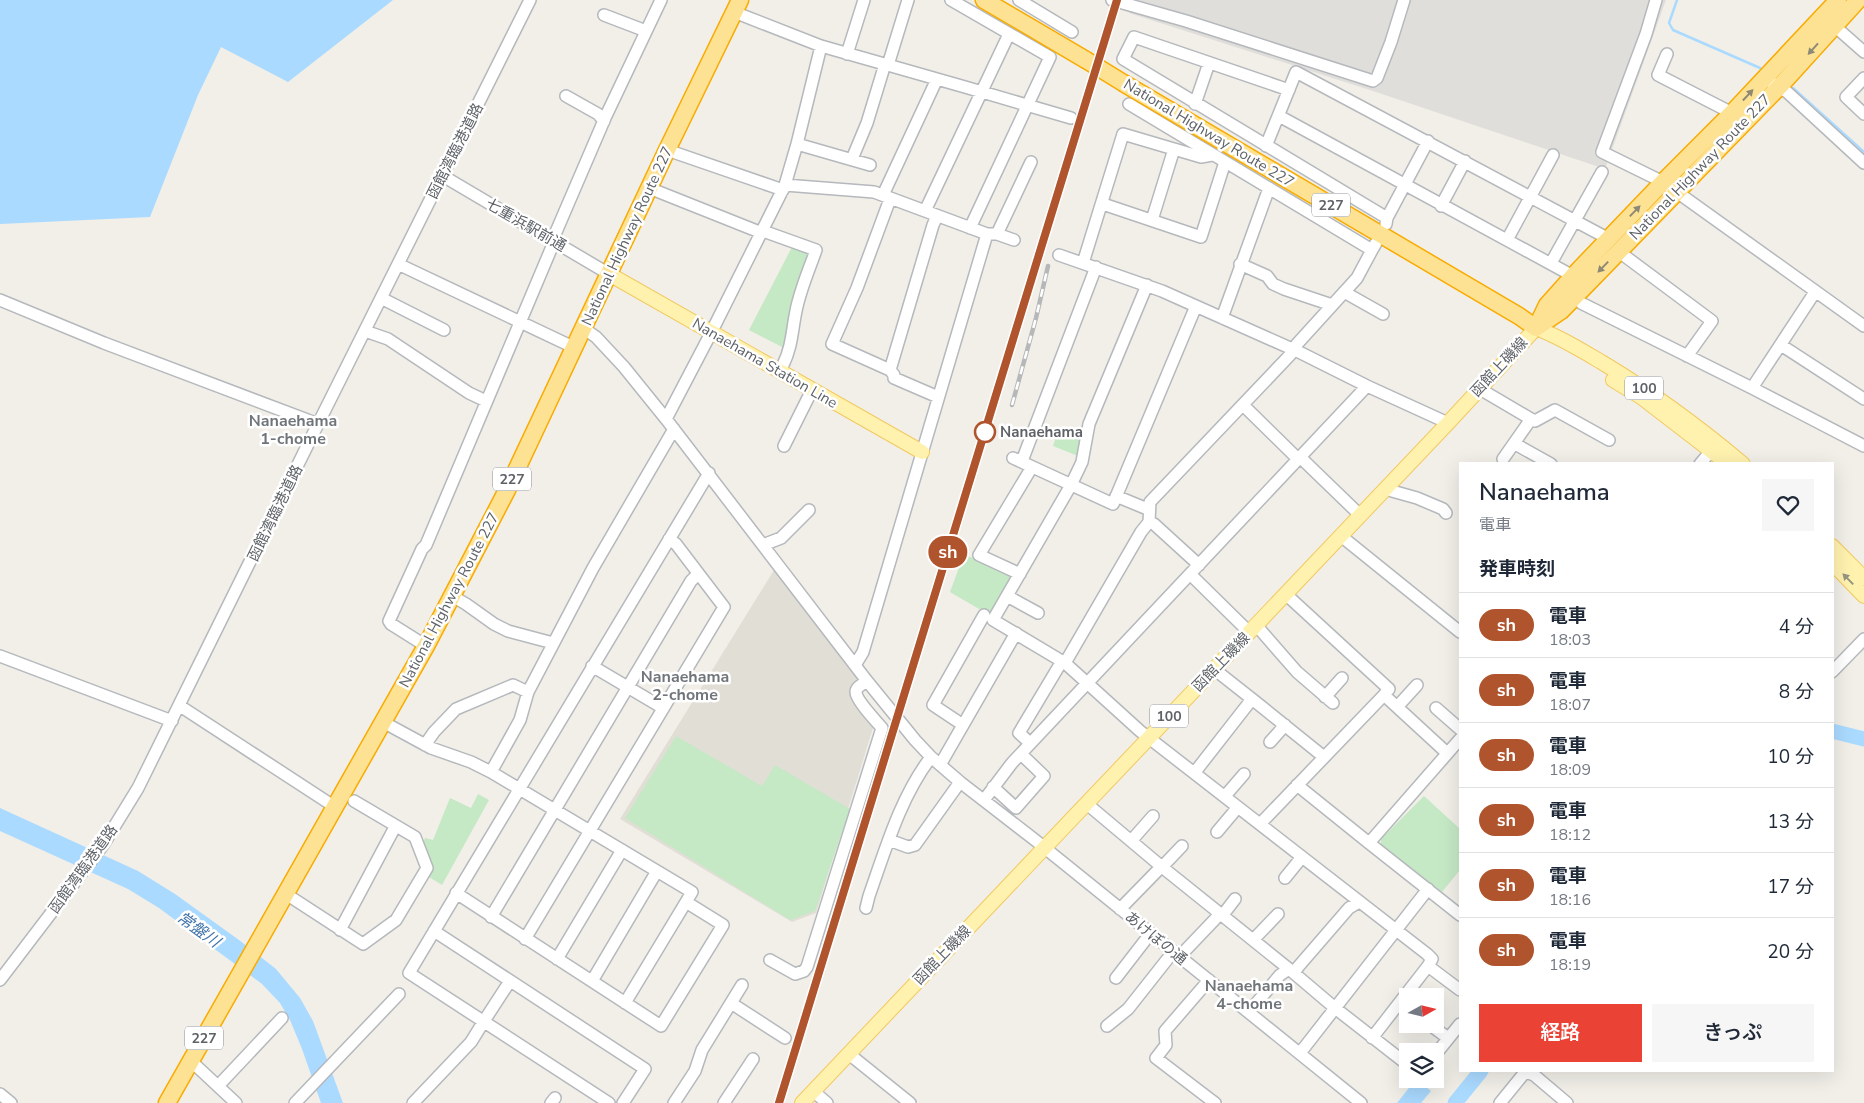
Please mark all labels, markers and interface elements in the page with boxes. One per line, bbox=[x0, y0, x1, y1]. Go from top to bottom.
one-way arrow bbox=[1807, 42, 1819, 54]
street label: National Highway Route 227 bbox=[1120, 74, 1298, 192]
street label: National Highway Route 227 bbox=[1625, 90, 1775, 244]
one-way arrow bbox=[1742, 90, 1754, 102]
street label: 函館湾臨港道路 bbox=[422, 100, 488, 202]
street label: National Highway Route 227 bbox=[577, 143, 677, 329]
street label: 七重浜駅前通 bbox=[482, 194, 570, 256]
road number: 227 bbox=[1312, 194, 1350, 216]
one-way arrow bbox=[1629, 206, 1641, 218]
one-way arrow bbox=[1597, 260, 1609, 272]
street label: Nanaehama Station Line bbox=[689, 313, 841, 413]
street label: 函館上磯線 bbox=[1466, 333, 1532, 401]
road number: 100 bbox=[1625, 376, 1663, 399]
district label: Nanaehama 1-chome bbox=[249, 410, 337, 450]
marker: Nanaehama bbox=[974, 421, 996, 443]
place label: Nanaehama bbox=[1000, 422, 1083, 442]
street label: 函館湾臨港道路 bbox=[243, 461, 307, 565]
road number: 227 bbox=[493, 468, 531, 490]
text: Nanaehama bbox=[1479, 476, 1610, 508]
button: heart bbox=[1762, 479, 1814, 531]
street label: National Highway Route 227 bbox=[394, 509, 504, 691]
text: 電車 bbox=[1479, 514, 1511, 536]
line badge: sh bbox=[926, 536, 970, 568]
text: sh bbox=[938, 540, 958, 564]
text: 発車時刻 bbox=[1479, 556, 1555, 582]
one-way arrow bbox=[1842, 574, 1854, 586]
text: 電車 bbox=[1549, 603, 1587, 629]
text: sh bbox=[1497, 613, 1516, 637]
text: 4 分 bbox=[1779, 614, 1814, 640]
street label: 函館上磯線 bbox=[1188, 628, 1254, 696]
text: 18:03 bbox=[1549, 629, 1591, 651]
district label: Nanaehama 2-chome bbox=[641, 666, 729, 706]
text: 電車 bbox=[1549, 668, 1587, 694]
text: sh bbox=[1497, 678, 1516, 702]
text: 8 分 bbox=[1779, 679, 1814, 705]
text: 18:07 bbox=[1549, 694, 1591, 716]
road number: 100 bbox=[1150, 704, 1188, 728]
text: 電車 bbox=[1549, 733, 1587, 759]
text: sh bbox=[1497, 743, 1516, 767]
text: 10 分 bbox=[1767, 744, 1814, 770]
text: 18:09 bbox=[1549, 759, 1591, 781]
text: 電車 bbox=[1549, 798, 1587, 824]
text: sh bbox=[1497, 808, 1516, 832]
text: 13 分 bbox=[1767, 809, 1814, 835]
street label: 函館湾臨港道路 bbox=[44, 821, 122, 917]
text: 18:12 bbox=[1549, 824, 1591, 846]
text: 電車 bbox=[1549, 863, 1587, 889]
text: sh bbox=[1497, 873, 1516, 897]
text: 17 分 bbox=[1767, 874, 1814, 900]
text: 18:16 bbox=[1549, 889, 1591, 911]
water label: 常盤川 bbox=[173, 907, 226, 954]
street label: あけぼの通 bbox=[1121, 907, 1191, 969]
street label: 函館上磯線 bbox=[909, 921, 975, 989]
text: 電車 bbox=[1549, 928, 1587, 954]
text: sh bbox=[1497, 938, 1516, 962]
text: 20 分 bbox=[1767, 939, 1814, 965]
text: 18:19 bbox=[1549, 954, 1591, 976]
district label: Nanaehama 4-chome bbox=[1205, 975, 1293, 1015]
north arrow bbox=[1399, 988, 1444, 1032]
map controls bbox=[1399, 988, 1444, 1088]
button: 経路 bbox=[1479, 1004, 1642, 1062]
button: きっぷ bbox=[1652, 1004, 1814, 1062]
road number: 227 bbox=[185, 1026, 223, 1050]
button: layers bbox=[1399, 1043, 1444, 1088]

